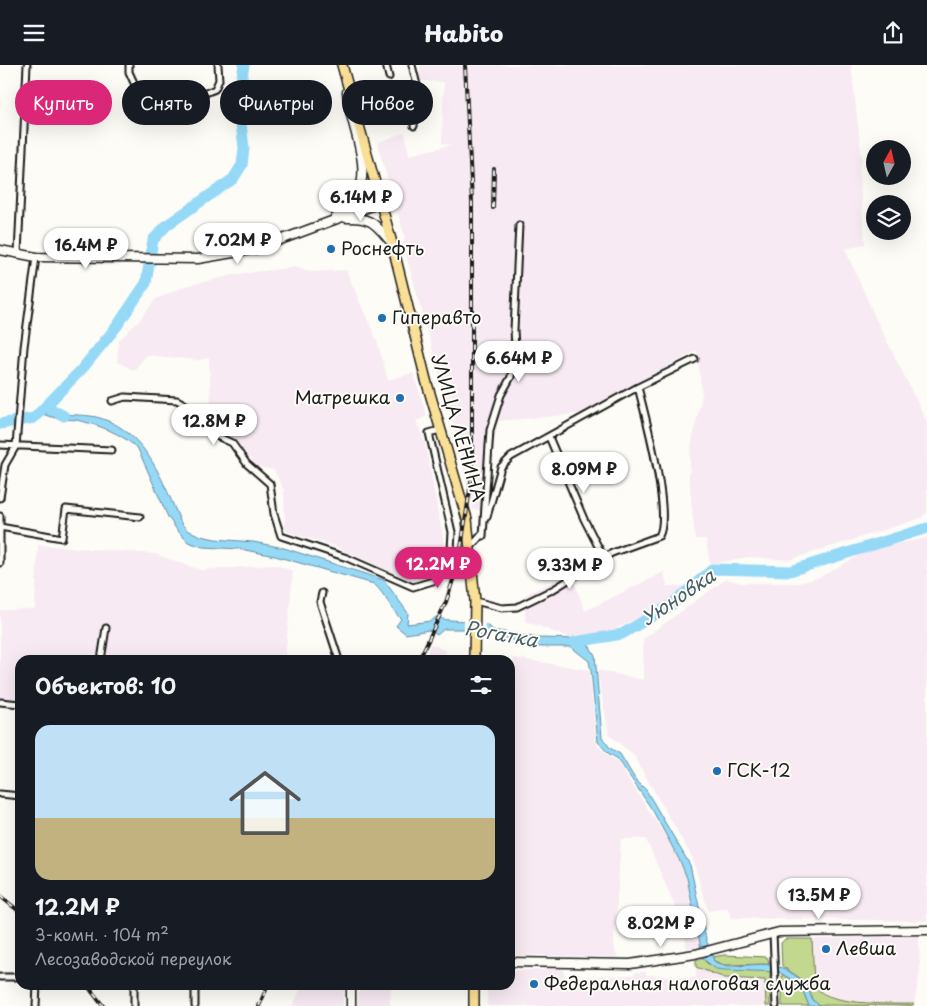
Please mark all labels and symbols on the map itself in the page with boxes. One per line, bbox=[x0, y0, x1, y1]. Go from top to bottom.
north arrow bbox=[866, 140, 911, 185]
pin: 6.14M ₽ bbox=[315, 179, 407, 222]
pin: 7.02M ₽ bbox=[192, 223, 284, 265]
pin: 16.4M ₽ bbox=[40, 227, 132, 270]
place label: Роснефть bbox=[341, 234, 425, 261]
marker: Роснефть bbox=[325, 243, 337, 255]
place label: Гиперавто bbox=[392, 303, 481, 330]
marker: Гиперавто bbox=[376, 312, 388, 324]
pin: 6.64M ₽ bbox=[473, 341, 565, 383]
street label: УЛИЦА ЛЕНИНА bbox=[425, 351, 493, 505]
place label: Матрешка bbox=[295, 383, 391, 410]
marker: Матрешка bbox=[394, 392, 406, 404]
pin: 12.8M ₽ bbox=[168, 403, 260, 446]
pin: 8.09M ₽ bbox=[538, 451, 630, 494]
pin: 12.2M ₽ bbox=[392, 547, 484, 589]
pin: 9.33M ₽ bbox=[524, 547, 616, 590]
water label: Уюновка bbox=[635, 560, 721, 631]
water label: Рогатка bbox=[462, 613, 541, 653]
place label: ГСК-12 bbox=[727, 756, 791, 783]
marker: ГСК-12 bbox=[711, 765, 723, 777]
pin: 13.5M ₽ bbox=[773, 877, 865, 920]
pin: 8.02M ₽ bbox=[615, 905, 707, 948]
place label: Левша bbox=[836, 934, 896, 961]
marker: Левша bbox=[820, 943, 832, 955]
place label: Федеральная налоговая служба bbox=[544, 969, 831, 996]
marker: Федеральная налоговая служба bbox=[528, 978, 540, 990]

